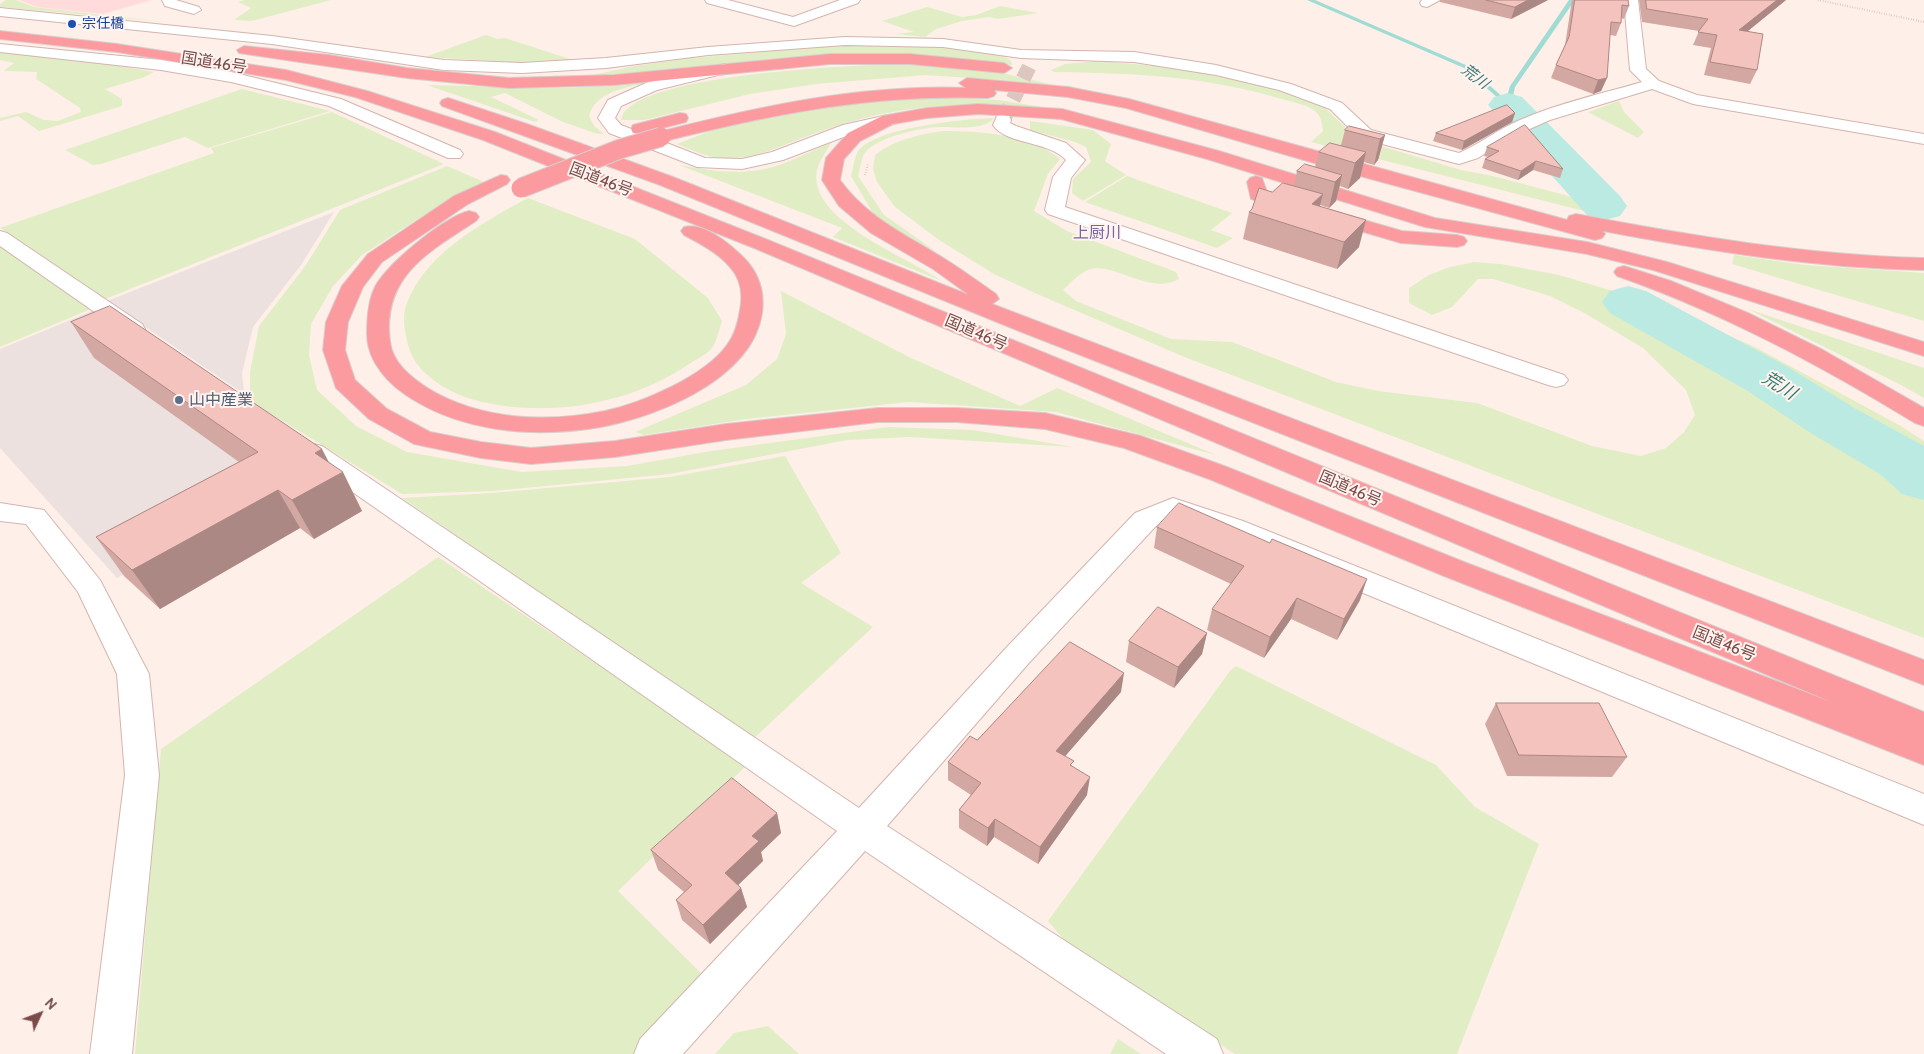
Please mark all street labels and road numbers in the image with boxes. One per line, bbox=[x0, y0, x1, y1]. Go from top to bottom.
street label: 国道46号 bbox=[180, 48, 248, 78]
street label: 国道46号 bbox=[567, 159, 635, 201]
street label: 国道46号 bbox=[942, 311, 1010, 355]
street label: 国道46号 bbox=[1316, 467, 1384, 511]
street label: 国道46号 bbox=[1690, 623, 1758, 665]

